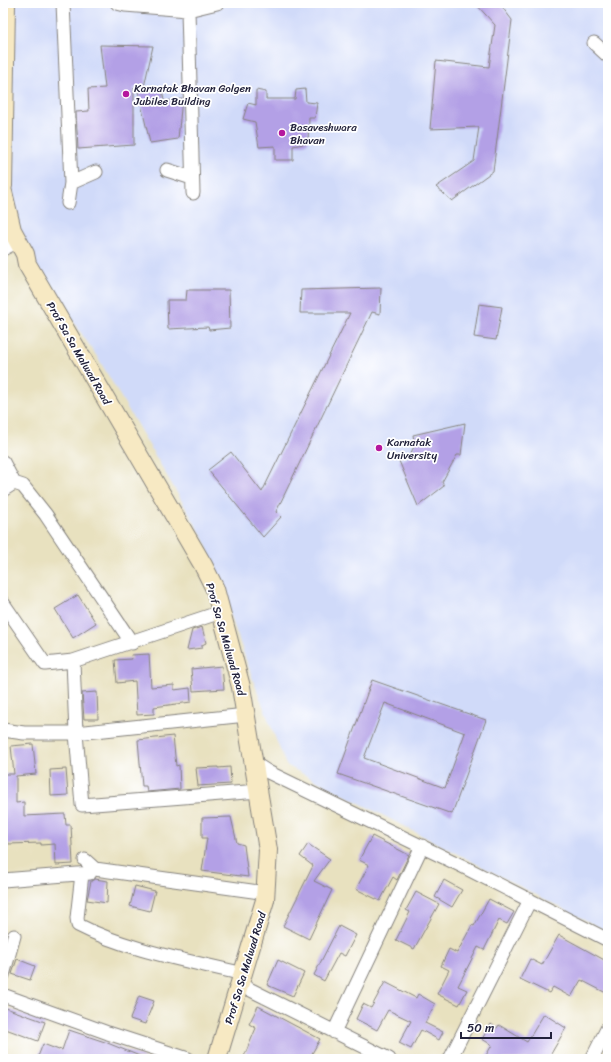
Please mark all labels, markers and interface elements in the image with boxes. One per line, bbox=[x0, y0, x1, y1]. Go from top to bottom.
place label: Karnatak Bhavan Golgen Jubilee Building bbox=[133, 79, 251, 111]
marker: Karnatak Bhavan Golgen Jubilee Building bbox=[121, 89, 131, 99]
place label: Basaveshwara Bhavan bbox=[290, 118, 357, 150]
marker: Basaveshwara Bhavan bbox=[277, 128, 287, 138]
street label: Prof Sa Sa Malwad Road bbox=[41, 298, 117, 410]
place label: Karnatak University bbox=[387, 433, 437, 465]
marker: Karnatak University bbox=[374, 443, 384, 453]
street label: Prof Sa Sa Malwad Road bbox=[200, 580, 251, 699]
street label: Prof Sa Sa Malwad Road bbox=[219, 908, 272, 1027]
scale bar bbox=[461, 1014, 551, 1040]
text: 50 m bbox=[467, 1017, 494, 1039]

